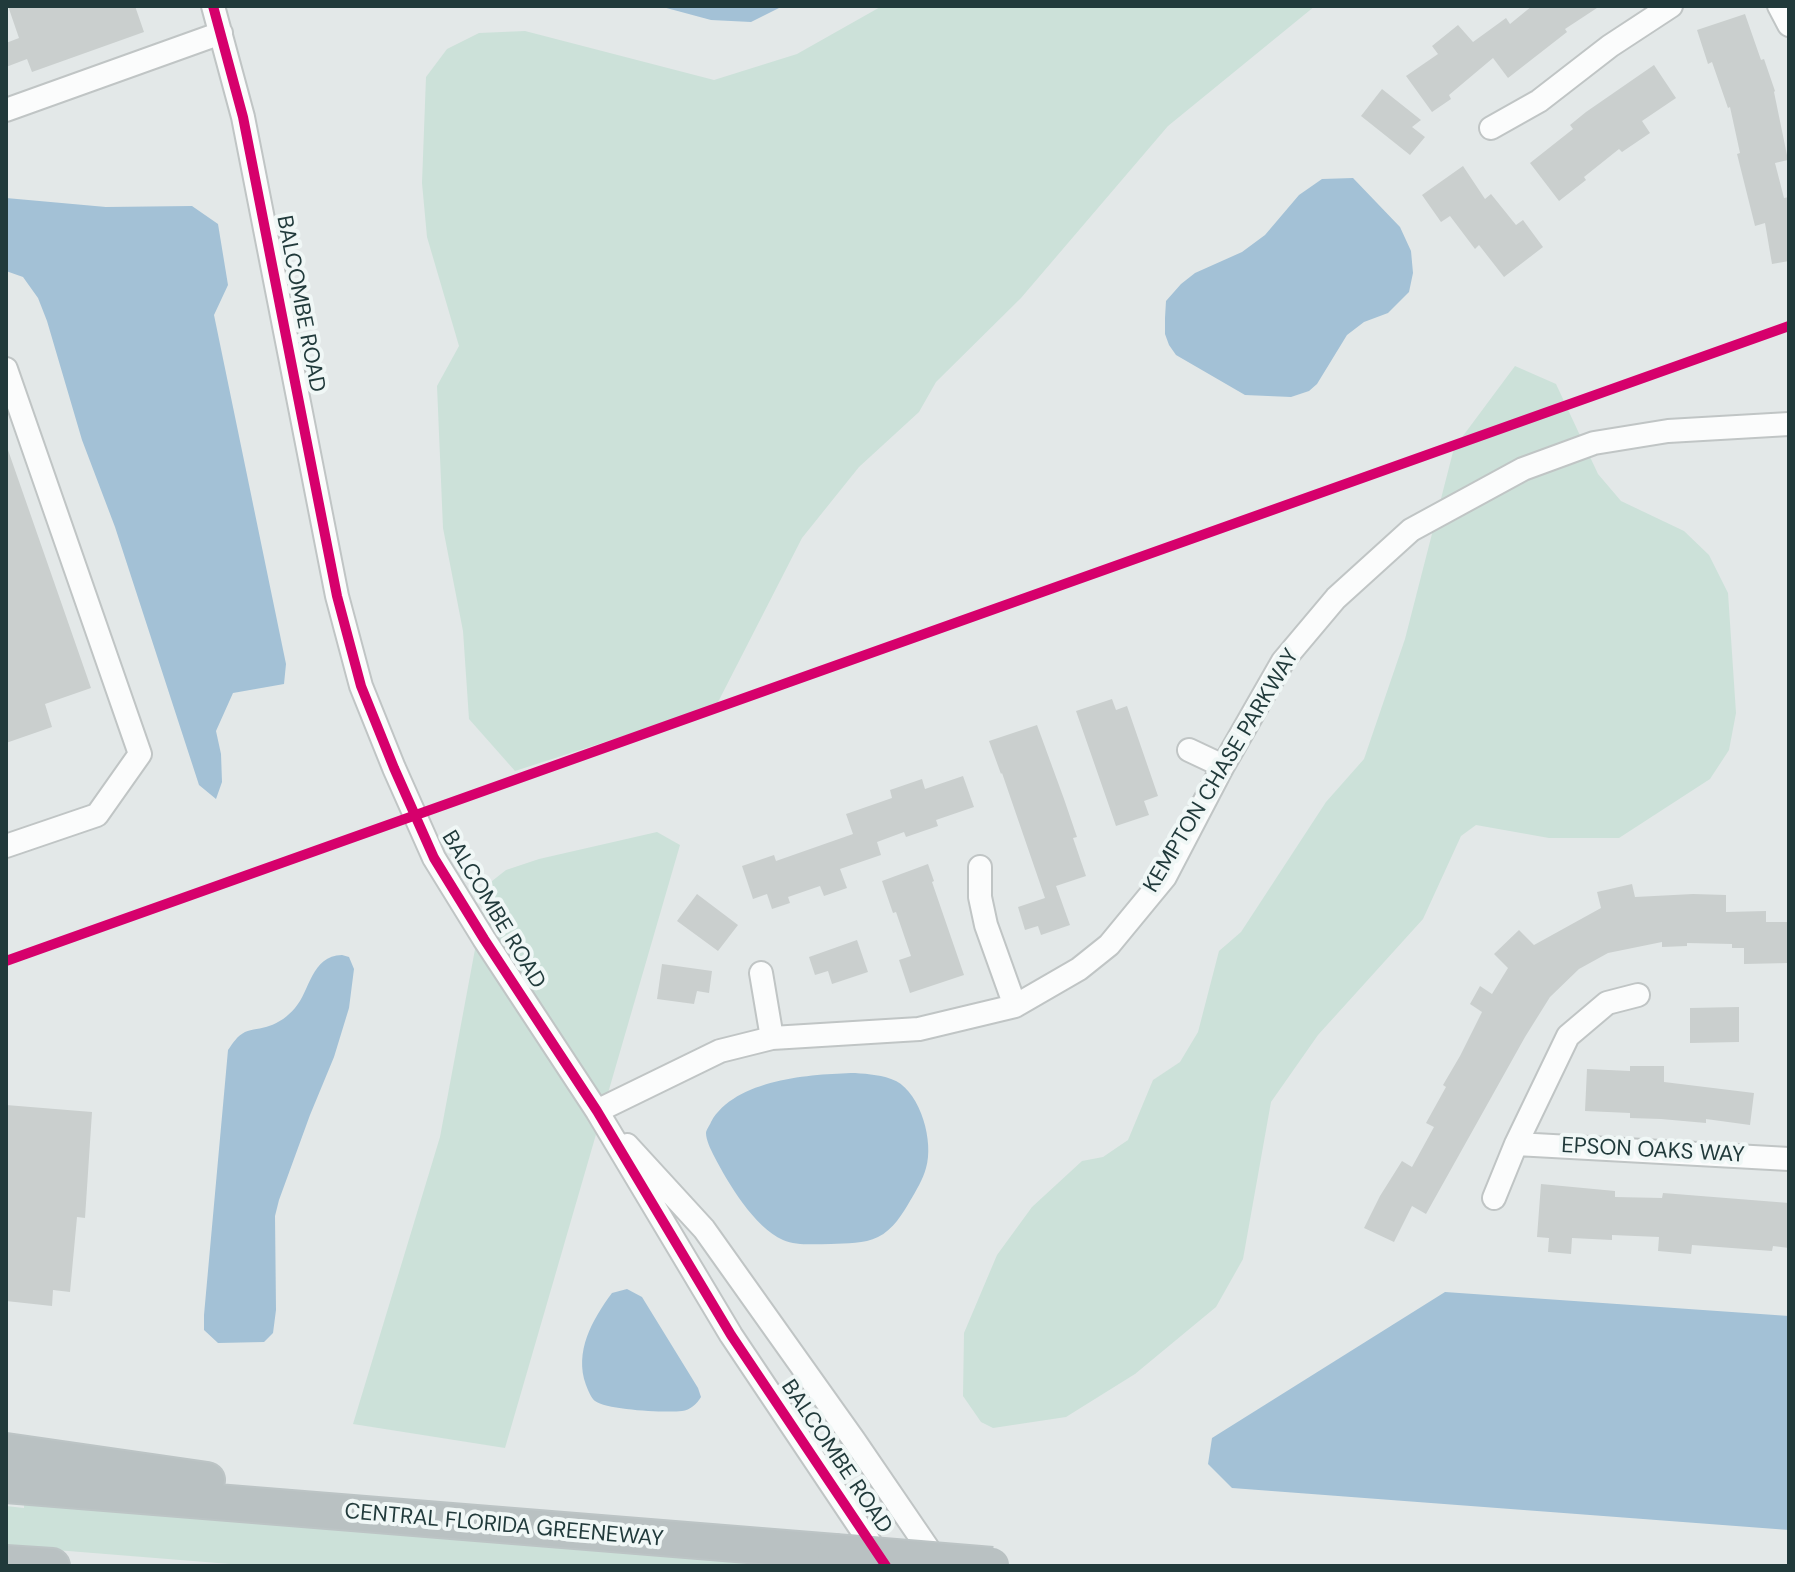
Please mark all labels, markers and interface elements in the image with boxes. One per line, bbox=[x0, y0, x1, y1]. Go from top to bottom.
street label: BALCOMBE ROAD bbox=[270, 213, 330, 395]
street label: KEMPTON CHASE PARKWAY bbox=[1139, 644, 1305, 898]
street label: BALCOMBE ROAD bbox=[435, 826, 551, 994]
street label: EPSON OAKS WAY bbox=[1561, 1133, 1745, 1169]
street label: BALCOMBE ROAD bbox=[775, 1375, 897, 1539]
street label: CENTRAL FLORIDA GREENEWAY bbox=[343, 1499, 665, 1553]

